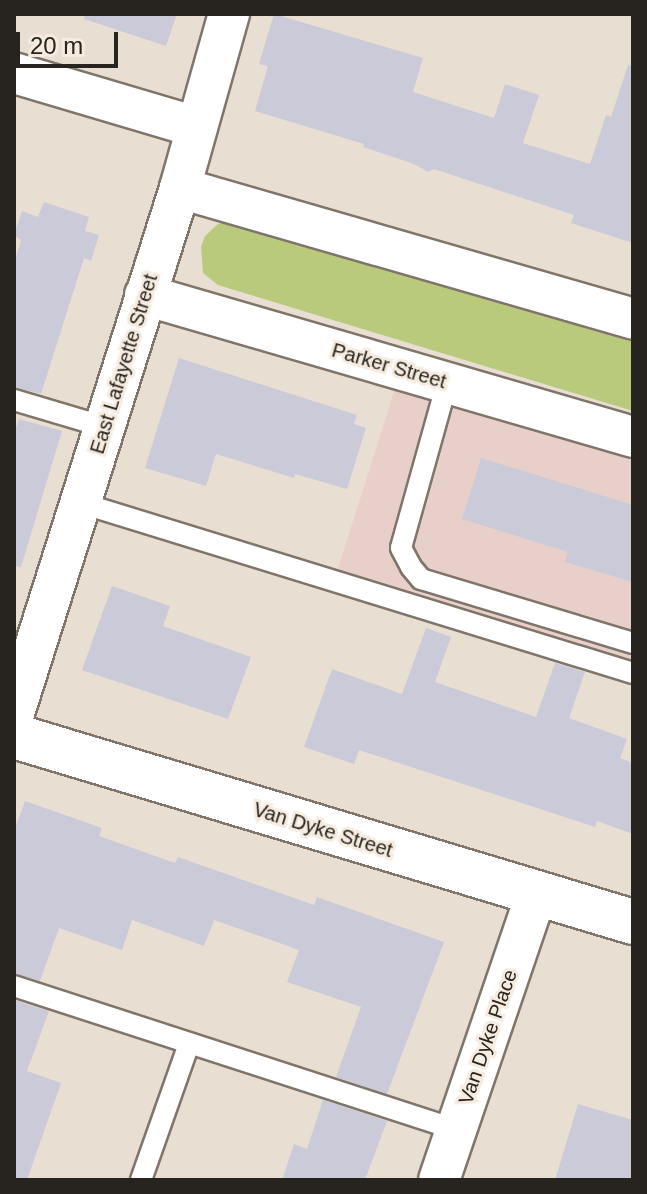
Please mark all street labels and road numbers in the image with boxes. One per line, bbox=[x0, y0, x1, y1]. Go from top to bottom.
street label: East Lafayette Street bbox=[85, 271, 163, 457]
street label: Parker Street bbox=[329, 338, 449, 394]
street label: Van Dyke Street bbox=[251, 797, 395, 863]
street label: Van Dyke Place bbox=[454, 967, 522, 1107]

